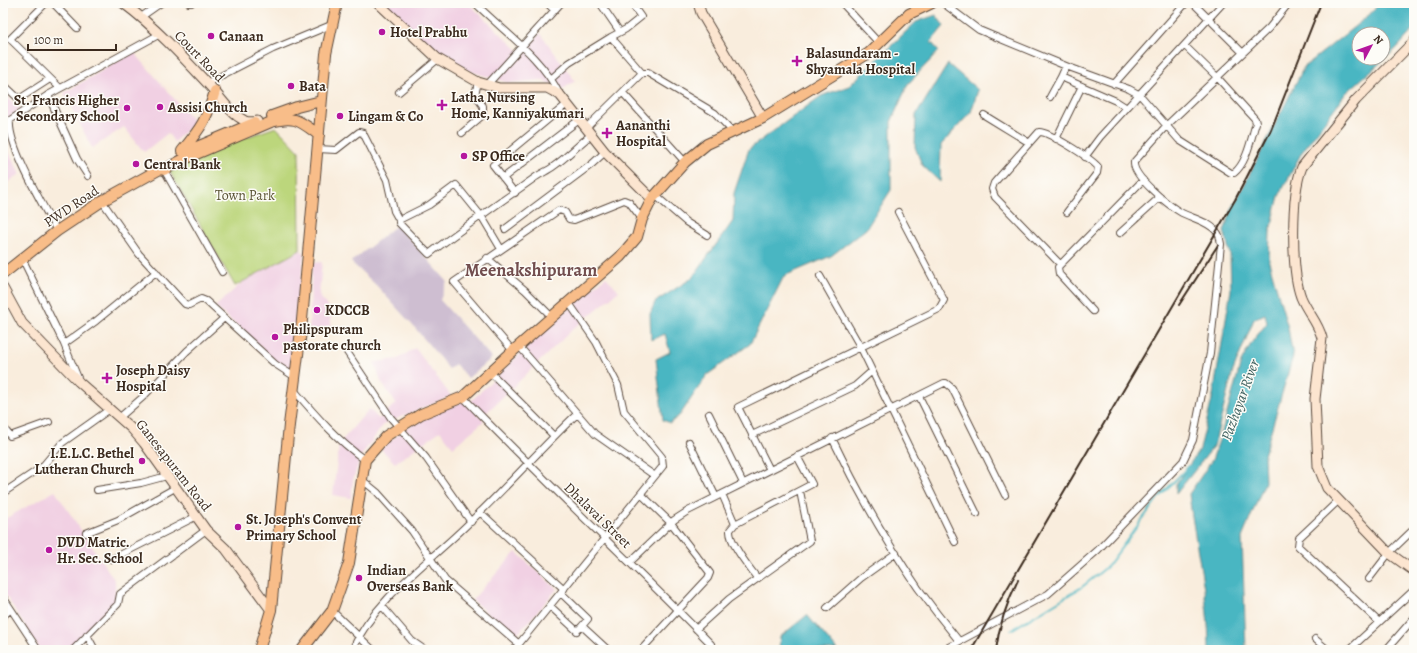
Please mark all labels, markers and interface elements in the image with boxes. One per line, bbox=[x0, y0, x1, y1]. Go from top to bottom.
place label: Hotel Prabhu bbox=[390, 23, 468, 42]
scale bar bbox=[28, 26, 116, 52]
street label: Court Road bbox=[170, 26, 229, 87]
north arrow bbox=[1351, 26, 1391, 66]
place label: Canaan bbox=[219, 27, 264, 46]
marker: Hotel Prabhu bbox=[377, 27, 387, 37]
marker: Canaan bbox=[206, 31, 216, 41]
text: 100 m bbox=[34, 32, 63, 48]
text: N bbox=[1370, 32, 1386, 48]
place label: Balasundaram - Shyamala Hospital bbox=[806, 44, 915, 79]
marker: Balasundaram - Shyamala Hospital bbox=[791, 55, 803, 67]
place label: Bata bbox=[299, 77, 326, 96]
marker: Bata bbox=[286, 81, 296, 91]
place label: Latha Nursing Home, Kanniyakumari bbox=[451, 88, 584, 123]
place label: St. Francis Higher Secondary School bbox=[14, 91, 119, 126]
place label: Assisi Church bbox=[167, 98, 248, 117]
marker: Latha Nursing Home, Kanniyakumari bbox=[436, 99, 448, 111]
marker: Assisi Church bbox=[155, 102, 165, 112]
marker: St. Francis Higher Secondary School bbox=[122, 103, 132, 113]
place label: Lingam & Co bbox=[348, 107, 423, 126]
marker: Lingam & Co bbox=[335, 111, 345, 121]
place label: Aananthi Hospital bbox=[615, 116, 670, 151]
marker: Aananthi Hospital bbox=[601, 127, 613, 139]
place label: SP Office bbox=[472, 147, 526, 166]
marker: SP Office bbox=[459, 151, 469, 161]
place label: Central Bank bbox=[144, 155, 221, 174]
marker: Central Bank bbox=[131, 159, 141, 169]
street label: PWD Road bbox=[40, 181, 103, 232]
park label: Town Park bbox=[215, 186, 275, 205]
district label: Meenakshipuram bbox=[465, 258, 597, 282]
place label: KDCCB bbox=[325, 301, 370, 320]
marker: KDCCB bbox=[312, 305, 322, 315]
place label: Philipspuram pastorate church bbox=[283, 320, 382, 355]
marker: Philipspuram pastorate church bbox=[270, 332, 280, 342]
water label: Pazhayar River bbox=[1216, 356, 1264, 443]
place label: Joseph Daisy Hospital bbox=[116, 361, 190, 396]
marker: Joseph Daisy Hospital bbox=[101, 372, 113, 384]
street label: Ganesapuram Road bbox=[132, 415, 216, 516]
place label: I.E.L.C. Bethel Lutheran Church bbox=[34, 444, 134, 479]
marker: I.E.L.C. Bethel Lutheran Church bbox=[137, 456, 147, 466]
street label: Dhalavai Street bbox=[560, 478, 636, 553]
place label: St. Joseph's Convent Primary School bbox=[246, 510, 362, 545]
marker: St. Joseph's Convent Primary School bbox=[233, 522, 243, 532]
place label: DVD Matric. Hr. Sec. School bbox=[57, 533, 143, 568]
marker: DVD Matric. Hr. Sec. School bbox=[44, 545, 54, 555]
place label: Indian Overseas Bank bbox=[367, 561, 454, 596]
marker: Indian Overseas Bank bbox=[354, 573, 364, 583]

